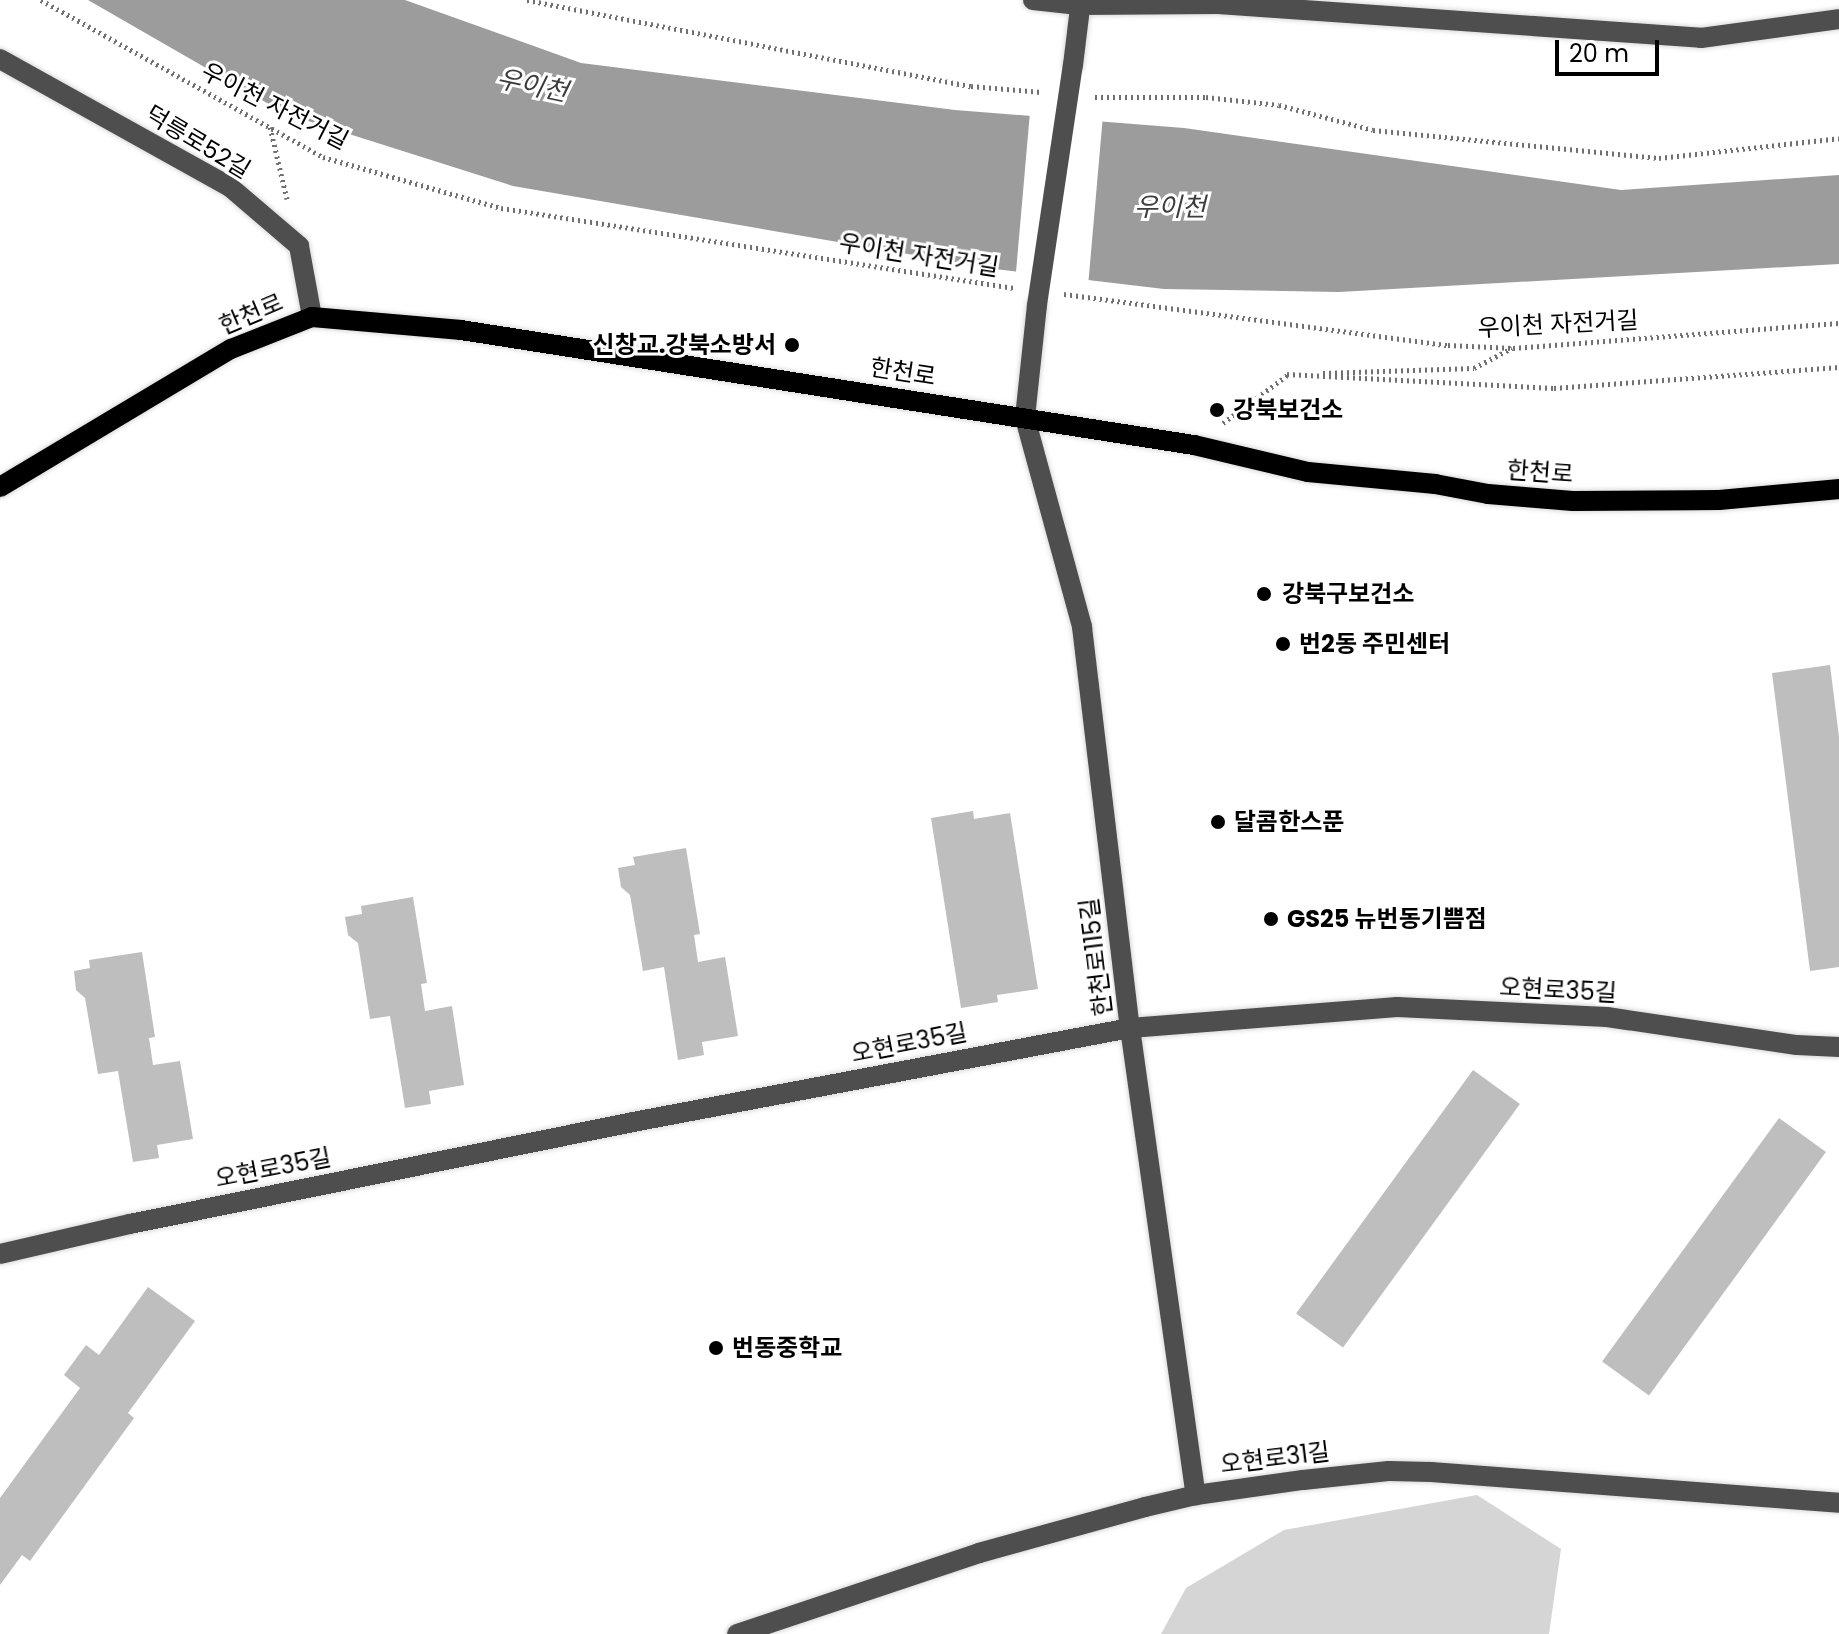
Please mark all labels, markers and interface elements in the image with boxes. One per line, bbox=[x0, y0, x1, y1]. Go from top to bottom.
scale bar bbox=[1559, 24, 1663, 74]
text: 20 m bbox=[1569, 37, 1629, 70]
street label: 우이천 자전거길 bbox=[197, 57, 353, 155]
water label: 우이천 bbox=[494, 63, 570, 109]
street label: 덕릉로52길 bbox=[140, 99, 256, 185]
water label: 우이천 bbox=[1134, 192, 1206, 224]
street label: 우이천 자전거길 bbox=[837, 228, 1001, 282]
street label: 한천로 bbox=[215, 288, 287, 340]
street label: 우이천 자전거길 bbox=[1477, 305, 1639, 343]
place label: 신창교.강북소방서 bbox=[593, 331, 776, 359]
marker: 신창교.강북소방서 bbox=[783, 336, 801, 354]
street label: 한천로 bbox=[868, 353, 938, 391]
place label: 강북보건소 bbox=[1233, 396, 1343, 424]
marker: 강북보건소 bbox=[1208, 401, 1226, 419]
street label: 한천로 bbox=[1506, 455, 1574, 489]
place label: 강북구보건소 bbox=[1282, 580, 1414, 608]
marker: 강북구보건소 bbox=[1253, 583, 1275, 605]
place label: 번2동 주민센터 bbox=[1299, 630, 1450, 658]
marker: 번2동 주민센터 bbox=[1274, 635, 1292, 653]
place label: 달콤한스푼 bbox=[1234, 808, 1344, 836]
marker: 달콤한스푼 bbox=[1209, 813, 1227, 831]
street label: 한천로115길 bbox=[1074, 896, 1118, 1018]
place label: GS25 뉴번동기쁨점 bbox=[1287, 905, 1487, 933]
marker: GS25 뉴번동기쁨점 bbox=[1262, 910, 1280, 928]
street label: 오현로35길 bbox=[1499, 973, 1617, 1007]
street label: 오현로35길 bbox=[849, 1018, 969, 1068]
street label: 오현로35길 bbox=[213, 1143, 333, 1193]
place label: 번동중학교 bbox=[732, 1334, 842, 1362]
marker: 번동중학교 bbox=[707, 1339, 725, 1357]
street label: 오현로31길 bbox=[1219, 1437, 1331, 1479]

